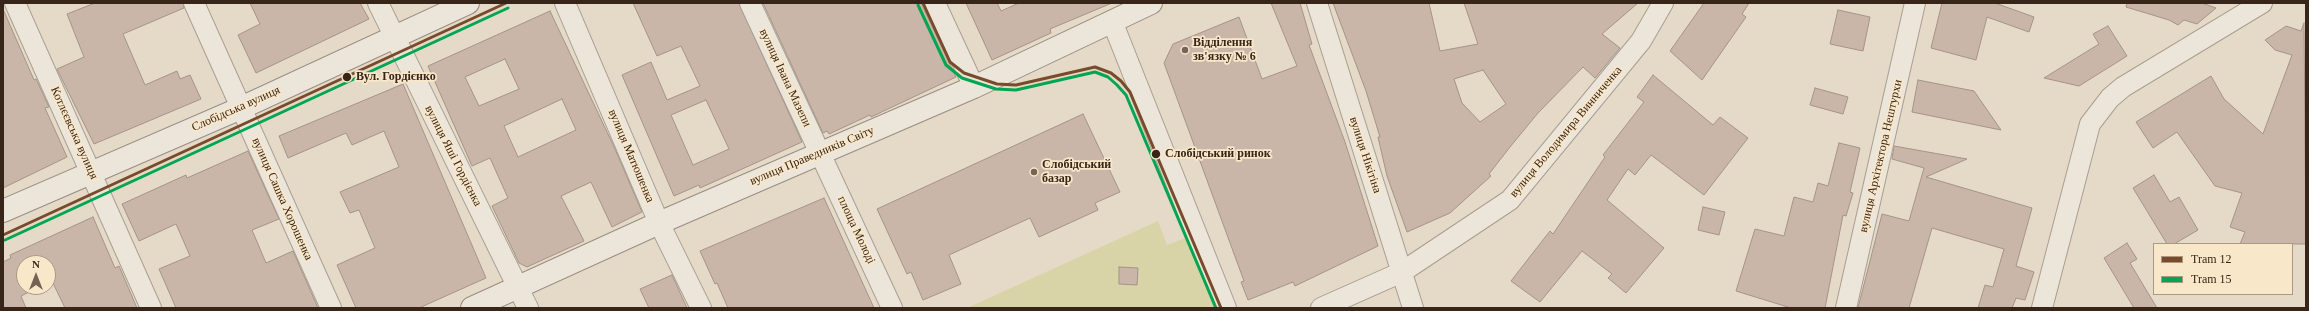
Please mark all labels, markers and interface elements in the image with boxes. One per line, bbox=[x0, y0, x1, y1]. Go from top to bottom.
street label: вулиця Івана Мазепи bbox=[756, 27, 814, 129]
place label: Відділення зв'язку № 6 bbox=[1193, 36, 1256, 64]
marker: Відділення зв'язку № 6 bbox=[1180, 45, 1190, 55]
street label: вулиця Володимира Винниченка bbox=[1507, 63, 1625, 201]
place label: Вул. Гордієнко bbox=[356, 70, 436, 84]
marker: Вул. Гордієнко bbox=[341, 71, 353, 83]
street label: вулиця Архітектора Нештурхи bbox=[1856, 78, 1906, 234]
street label: Слобідська вулиця bbox=[189, 83, 283, 135]
street label: Котлєєвська вулиця bbox=[47, 84, 101, 182]
street label: вулиця Яші Гордієнка bbox=[421, 103, 485, 209]
street label: вулиця Матюшенка bbox=[605, 107, 657, 205]
street label: вулиця Нікітіна bbox=[1346, 115, 1384, 195]
street label: вулиця Праведників Світу bbox=[748, 123, 876, 189]
street label: вулиця Сашка Хорошенка bbox=[248, 136, 316, 262]
place label: Слобідський ринок bbox=[1165, 147, 1271, 161]
marker: Слобідський ринок bbox=[1150, 148, 1162, 160]
place label: Слобідський базар bbox=[1042, 158, 1111, 186]
marker: Слобідський базар bbox=[1029, 167, 1039, 177]
street label: площа Молоді bbox=[834, 194, 878, 266]
legend bbox=[2153, 243, 2293, 295]
text: Tram 12 bbox=[2191, 252, 2232, 266]
north arrow bbox=[16, 255, 56, 295]
text: N bbox=[32, 258, 40, 270]
text: Tram 15 bbox=[2191, 272, 2232, 286]

